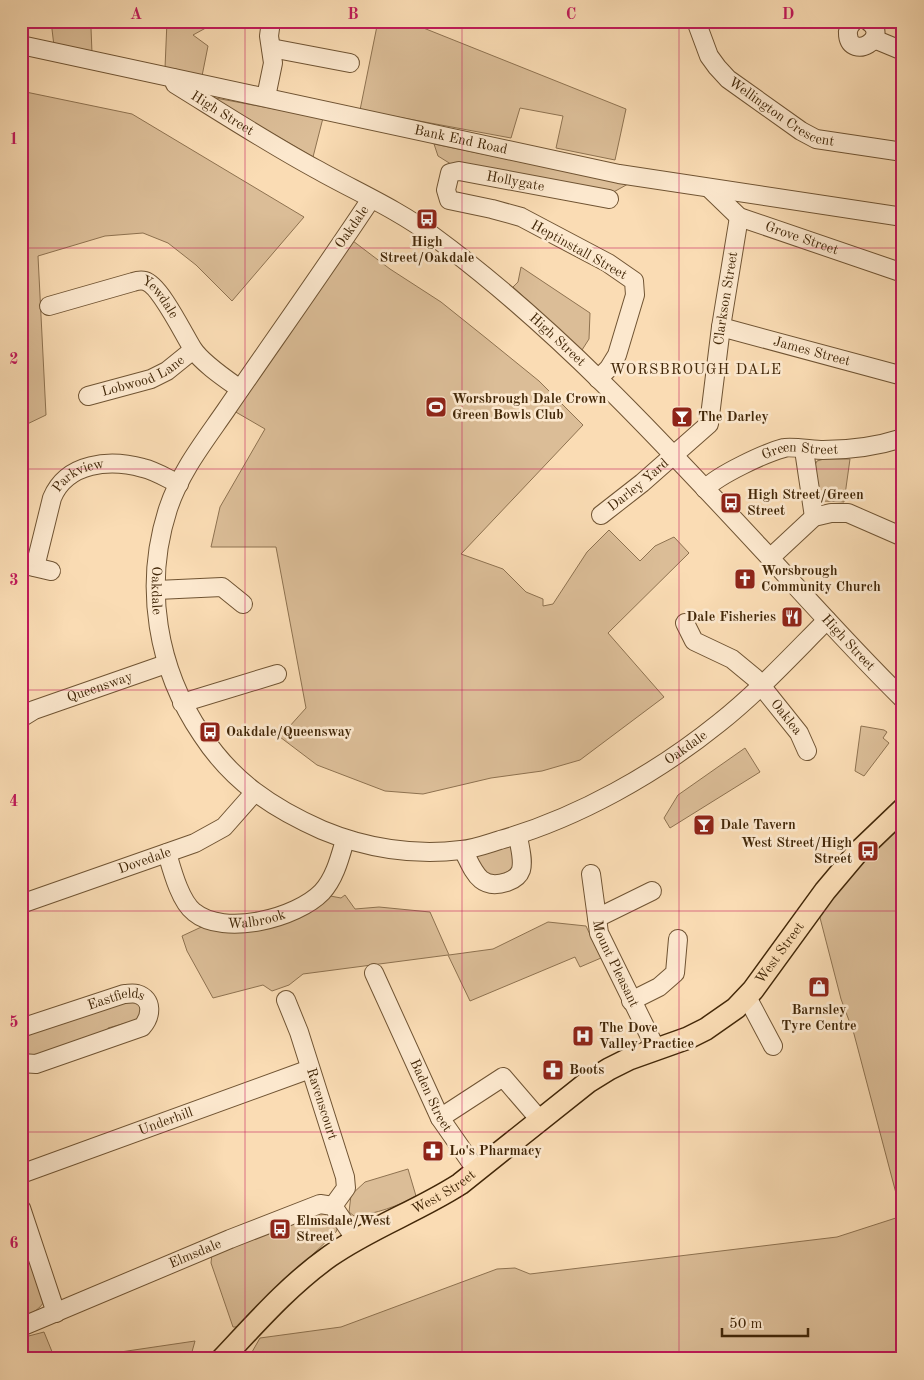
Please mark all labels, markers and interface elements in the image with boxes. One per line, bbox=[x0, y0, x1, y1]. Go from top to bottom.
text: A bbox=[130, 7, 142, 23]
text: B bbox=[347, 7, 359, 23]
text: C bbox=[566, 7, 576, 23]
text: D bbox=[782, 7, 794, 23]
street label: Wellington Crescent bbox=[726, 75, 835, 149]
street label: High Street bbox=[188, 89, 256, 138]
street label: Bank End Road bbox=[413, 123, 509, 157]
text: 1 bbox=[9, 132, 19, 148]
street label: Hollygate bbox=[485, 169, 546, 194]
street label: Oakdale bbox=[332, 203, 372, 251]
bus stop icon: High Street/Oakdale bbox=[415, 207, 439, 231]
street label: Heptinstall Street bbox=[529, 218, 629, 282]
street label: Grove Street bbox=[763, 219, 840, 257]
place label: High Street/Oakdale bbox=[380, 235, 474, 266]
street label: Clarkson Street bbox=[712, 250, 740, 346]
street label: Yewdale bbox=[140, 273, 181, 321]
street label: High Street bbox=[526, 311, 588, 369]
street label: James Street bbox=[772, 334, 852, 369]
text: 2 bbox=[9, 352, 19, 368]
street label: Lobwood Lane bbox=[100, 353, 187, 399]
district label: WORSBROUGH DALE bbox=[610, 363, 782, 378]
place label: Worsbrough Dale Crown Green Bowls Club bbox=[452, 392, 607, 422]
sports icon: Worsbrough Dale Crown Green Bowls Club bbox=[424, 395, 448, 419]
bar icon: The Darley bbox=[670, 405, 694, 429]
place label: The Darley bbox=[698, 410, 769, 424]
street label: Green Street bbox=[760, 440, 839, 462]
street label: Darley Yard bbox=[605, 456, 672, 514]
street label: Parkview bbox=[50, 457, 105, 495]
place label: High Street/Green Street bbox=[747, 488, 864, 518]
bus stop icon: High Street/Green Street bbox=[719, 491, 743, 515]
place label: Worsbrough Community Church bbox=[761, 564, 881, 594]
street label: Oakdale bbox=[149, 566, 164, 615]
church icon: Worsbrough Community Church bbox=[733, 567, 757, 591]
text: 3 bbox=[9, 573, 19, 589]
restaurant icon: Dale Fisheries bbox=[780, 605, 804, 629]
place label: Dale Fisheries bbox=[686, 610, 776, 624]
street label: High Street bbox=[819, 612, 878, 673]
street label: Queensway bbox=[65, 669, 135, 705]
street label: Oaklea bbox=[768, 697, 805, 738]
bus stop icon: Oakdale/Queensway bbox=[198, 720, 222, 744]
place label: Oakdale/Queensway bbox=[226, 725, 352, 740]
street label: Oakdale bbox=[662, 728, 710, 768]
text: 4 bbox=[9, 794, 19, 810]
bar icon: Dale Tavern bbox=[692, 813, 716, 837]
place label: Dale Tavern bbox=[720, 818, 796, 832]
place label: West Street/High Street bbox=[741, 836, 852, 866]
bus stop icon: West Street/High Street bbox=[856, 839, 880, 863]
street label: Dovedale bbox=[116, 845, 173, 876]
street label: Walbrook bbox=[227, 907, 287, 931]
street label: Mount Pleasant bbox=[590, 919, 641, 1010]
street label: West Street bbox=[753, 920, 807, 986]
shop icon: Barnsley Tyre Centre bbox=[807, 975, 831, 999]
street label: Eastfields bbox=[86, 986, 148, 1012]
place label: Barnsley Tyre Centre bbox=[781, 1003, 857, 1033]
text: 5 bbox=[9, 1015, 19, 1031]
place label: The Dove Valley Practice bbox=[599, 1021, 694, 1051]
hospital icon: The Dove Valley Practice bbox=[571, 1024, 595, 1048]
street label: Baden Street bbox=[407, 1057, 454, 1135]
pharmacy icon: Boots bbox=[541, 1058, 565, 1082]
place label: Boots bbox=[569, 1063, 604, 1077]
street label: Ravenscourt bbox=[304, 1066, 340, 1142]
street label: Underhill bbox=[137, 1105, 195, 1138]
pharmacy icon: Lo's Pharmacy bbox=[421, 1139, 445, 1163]
place label: Lo's Pharmacy bbox=[449, 1144, 542, 1158]
street label: West Street bbox=[409, 1167, 478, 1217]
place label: Elmsdale/West Street bbox=[296, 1214, 391, 1244]
bus stop icon: Elmsdale/West Street bbox=[268, 1217, 292, 1241]
text: 6 bbox=[9, 1236, 19, 1252]
street label: Elmsdale bbox=[167, 1237, 223, 1271]
scale bar bbox=[722, 1305, 808, 1337]
text: 50 m bbox=[729, 1317, 763, 1332]

